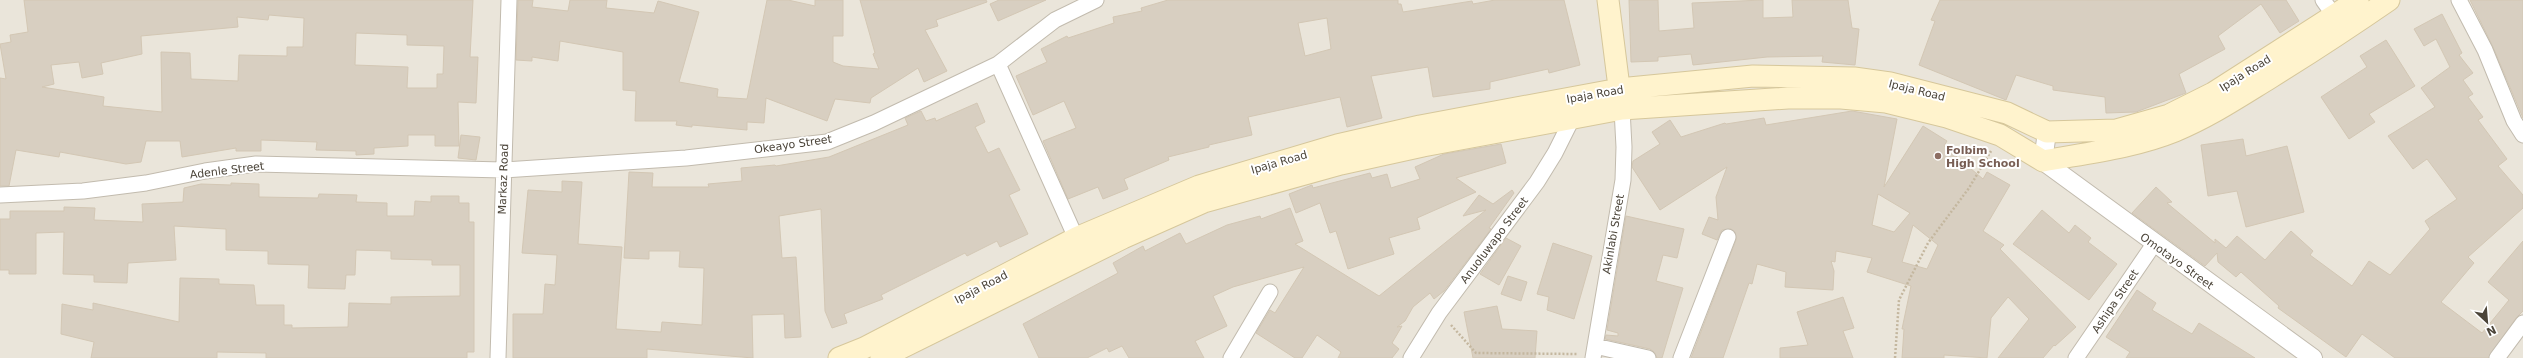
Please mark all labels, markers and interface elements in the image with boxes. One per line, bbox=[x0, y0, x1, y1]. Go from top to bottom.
street label: Ipaja Road bbox=[2217, 53, 2273, 94]
street label: Ipaja Road bbox=[1887, 77, 1947, 104]
street label: Ipaja Road bbox=[1565, 83, 1625, 106]
street label: Okeayo Street bbox=[753, 133, 833, 156]
street label: Markaz Road bbox=[496, 144, 511, 214]
place label: Folbim High School bbox=[1946, 144, 2020, 170]
street label: Ipaja Road bbox=[1250, 148, 1309, 177]
marker: Folbim High School bbox=[1933, 151, 1943, 161]
street label: Adenle Street bbox=[189, 159, 266, 182]
street label: Akinlabi Street bbox=[1600, 193, 1627, 275]
street label: Anuoluwapo Street bbox=[1458, 194, 1531, 286]
street label: Omotayo Street bbox=[2138, 230, 2216, 293]
street label: Ashipa Street bbox=[2089, 266, 2142, 336]
street label: Ipaja Road bbox=[952, 269, 1010, 306]
north arrow bbox=[2467, 302, 2507, 342]
text: N bbox=[2484, 323, 2498, 338]

